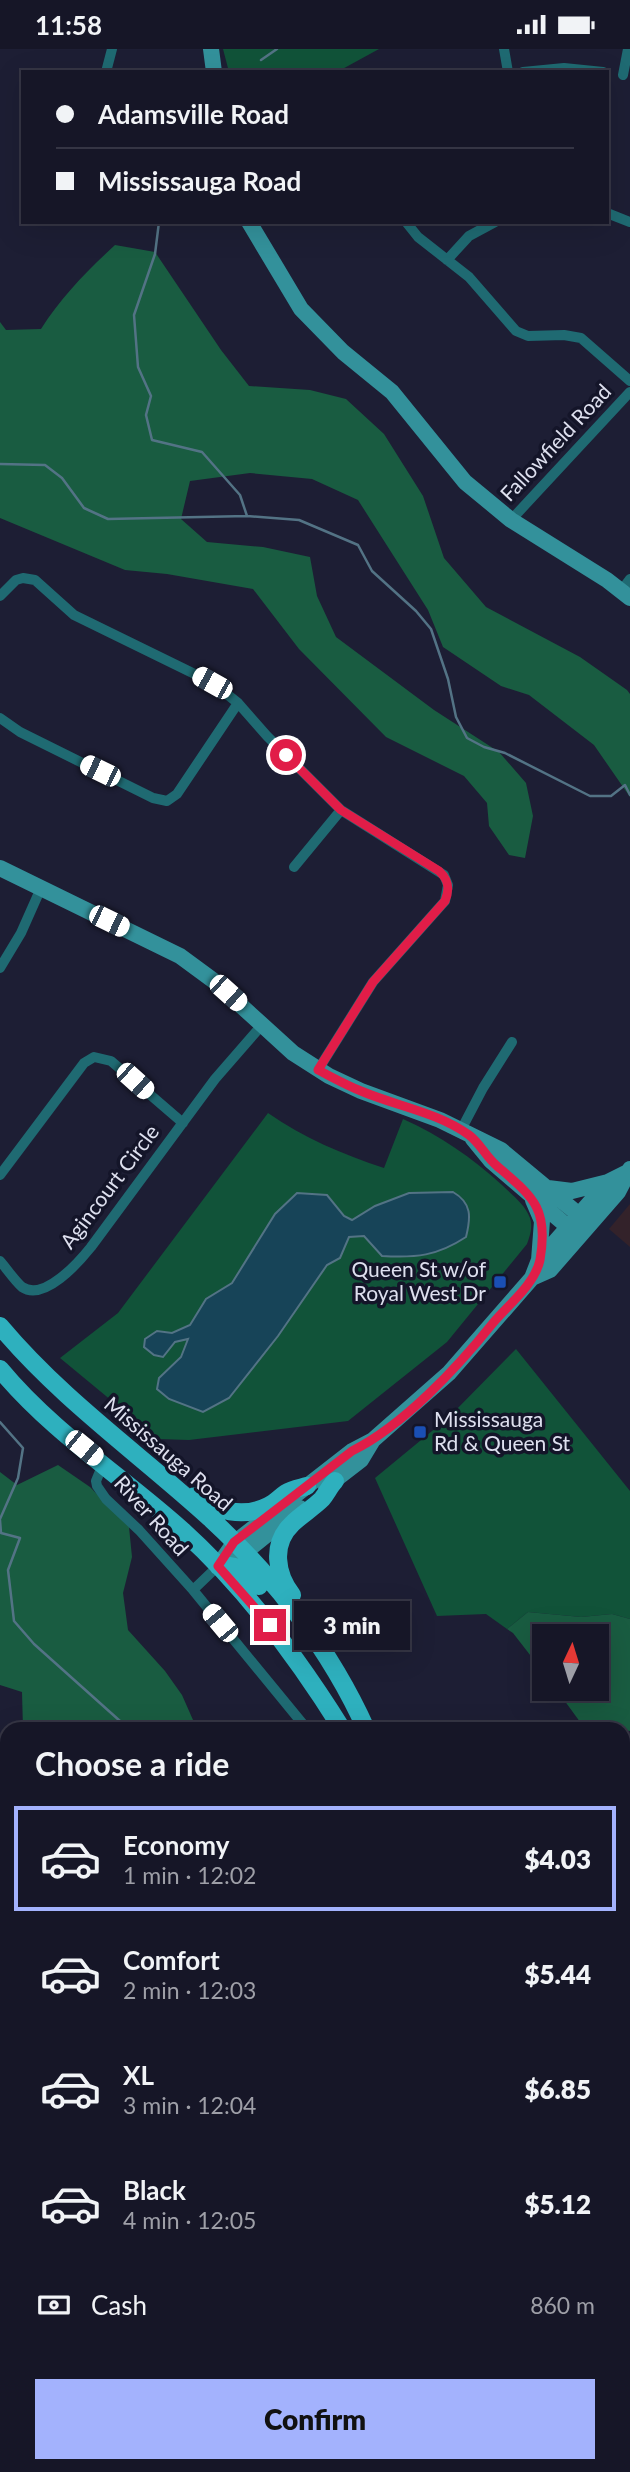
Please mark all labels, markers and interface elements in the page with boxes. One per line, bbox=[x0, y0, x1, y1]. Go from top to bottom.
text: 11:58 bbox=[35, 9, 102, 41]
text: Adamsville Road bbox=[98, 98, 289, 130]
text: Mississauga Road bbox=[98, 165, 301, 197]
street label: Fallowfield Road bbox=[494, 378, 615, 506]
car bbox=[189, 664, 236, 702]
route start bbox=[270, 739, 302, 771]
car bbox=[77, 752, 124, 790]
car bbox=[86, 902, 133, 940]
car bbox=[206, 971, 251, 1015]
car bbox=[113, 1059, 158, 1103]
street label: Agincourt Circle bbox=[54, 1119, 163, 1253]
place label: Queen St w/of Royal West Dr bbox=[351, 1256, 487, 1305]
marker: Queen St w/of Royal West Dr bbox=[492, 1274, 508, 1290]
street label: Mississauga Road bbox=[100, 1391, 238, 1515]
place label: Mississauga Rd & Queen St bbox=[434, 1406, 571, 1455]
marker: Mississauga Rd & Queen St bbox=[412, 1424, 428, 1440]
car bbox=[62, 1427, 107, 1469]
street label: River Road bbox=[110, 1470, 194, 1560]
car bbox=[199, 1600, 242, 1646]
callout: 3 min bbox=[294, 1601, 410, 1649]
route end bbox=[254, 1609, 286, 1641]
text: 3 min bbox=[323, 1611, 381, 1639]
north arrow bbox=[532, 1624, 609, 1701]
map controls bbox=[532, 1624, 609, 1701]
text: Choose a ride bbox=[35, 1744, 229, 1783]
icon: car bbox=[39, 1827, 102, 1890]
text: Economy bbox=[123, 1829, 229, 1861]
text: $4.03 bbox=[524, 1843, 591, 1875]
text: 1 min · 12:02 bbox=[123, 1861, 256, 1889]
icon: car bbox=[39, 1942, 102, 2005]
text: Comfort bbox=[123, 1944, 220, 1976]
text: $5.44 bbox=[524, 1958, 591, 1990]
text: 2 min · 12:03 bbox=[123, 1976, 256, 2004]
icon: car bbox=[39, 2057, 102, 2120]
text: XL bbox=[123, 2059, 154, 2091]
text: $6.85 bbox=[524, 2073, 591, 2105]
text: 3 min · 12:04 bbox=[123, 2091, 256, 2119]
icon: car bbox=[39, 2172, 102, 2235]
text: Black bbox=[123, 2174, 186, 2206]
text: $5.12 bbox=[524, 2188, 591, 2220]
text: 4 min · 12:05 bbox=[123, 2206, 256, 2234]
icon: cash bbox=[35, 2286, 73, 2324]
text: Cash bbox=[91, 2289, 147, 2321]
text: 860 m bbox=[530, 2291, 595, 2319]
button: Confirm bbox=[35, 2379, 595, 2459]

